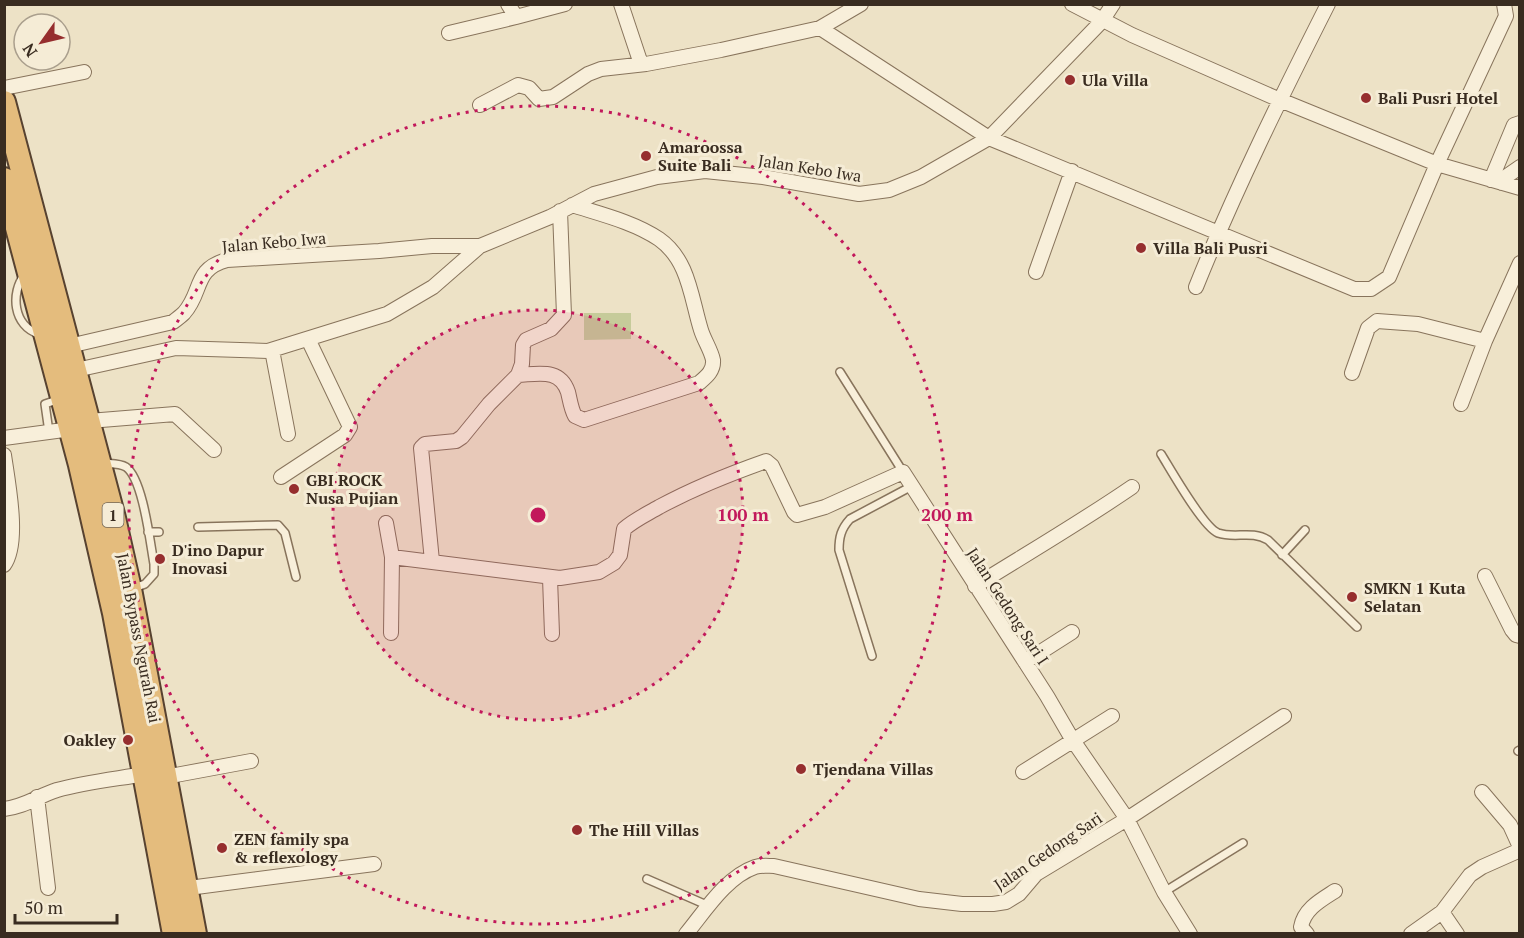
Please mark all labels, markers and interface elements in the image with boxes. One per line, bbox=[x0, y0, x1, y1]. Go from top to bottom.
north arrow bbox=[12, 12, 72, 72]
text: N bbox=[17, 39, 42, 62]
place label: Ula Villa bbox=[1082, 69, 1148, 91]
marker: Ula Villa bbox=[1063, 73, 1077, 87]
place label: Bali Pusri Hotel bbox=[1378, 87, 1498, 109]
marker: Bali Pusri Hotel bbox=[1359, 91, 1373, 105]
place label: Amaroossa Suite Bali bbox=[658, 136, 743, 176]
marker: Amaroossa Suite Bali bbox=[639, 149, 653, 163]
street label: Jalan Kebo Iwa bbox=[757, 149, 863, 187]
street label: Jalan Kebo Iwa bbox=[221, 226, 327, 258]
place label: Villa Bali Pusri bbox=[1153, 237, 1268, 259]
marker: Villa Bali Pusri bbox=[1134, 241, 1148, 255]
place label: GBI ROCK Nusa Pujian bbox=[306, 469, 399, 509]
marker: GBI ROCK Nusa Pujian bbox=[287, 482, 301, 496]
text: 100 m bbox=[717, 502, 769, 526]
text: 200 m bbox=[921, 502, 973, 526]
road number: 1 bbox=[102, 503, 124, 527]
centre of rings bbox=[528, 505, 548, 525]
place label: D'ino Dapur Inovasi bbox=[172, 539, 264, 579]
street label: Jalan Gedong Sari I bbox=[962, 543, 1054, 669]
street label: Jalan Bypass Ngurah Rai bbox=[112, 551, 166, 725]
marker: D'ino Dapur Inovasi bbox=[153, 552, 167, 566]
place label: SMKN 1 Kuta Selatan bbox=[1364, 577, 1466, 617]
marker: SMKN 1 Kuta Selatan bbox=[1345, 590, 1359, 604]
place label: Oakley bbox=[64, 729, 117, 751]
marker: Oakley bbox=[121, 733, 135, 747]
place label: Tjendana Villas bbox=[813, 758, 933, 780]
marker: Tjendana Villas bbox=[794, 762, 808, 776]
street label: Jalan Gedong Sari bbox=[990, 807, 1107, 895]
place label: The Hill Villas bbox=[589, 819, 699, 841]
marker: The Hill Villas bbox=[570, 823, 584, 837]
place label: ZEN family spa & reflexology bbox=[234, 828, 349, 868]
marker: ZEN family spa & reflexology bbox=[215, 841, 229, 855]
scale bar bbox=[15, 887, 117, 925]
text: 50 m bbox=[24, 895, 64, 919]

